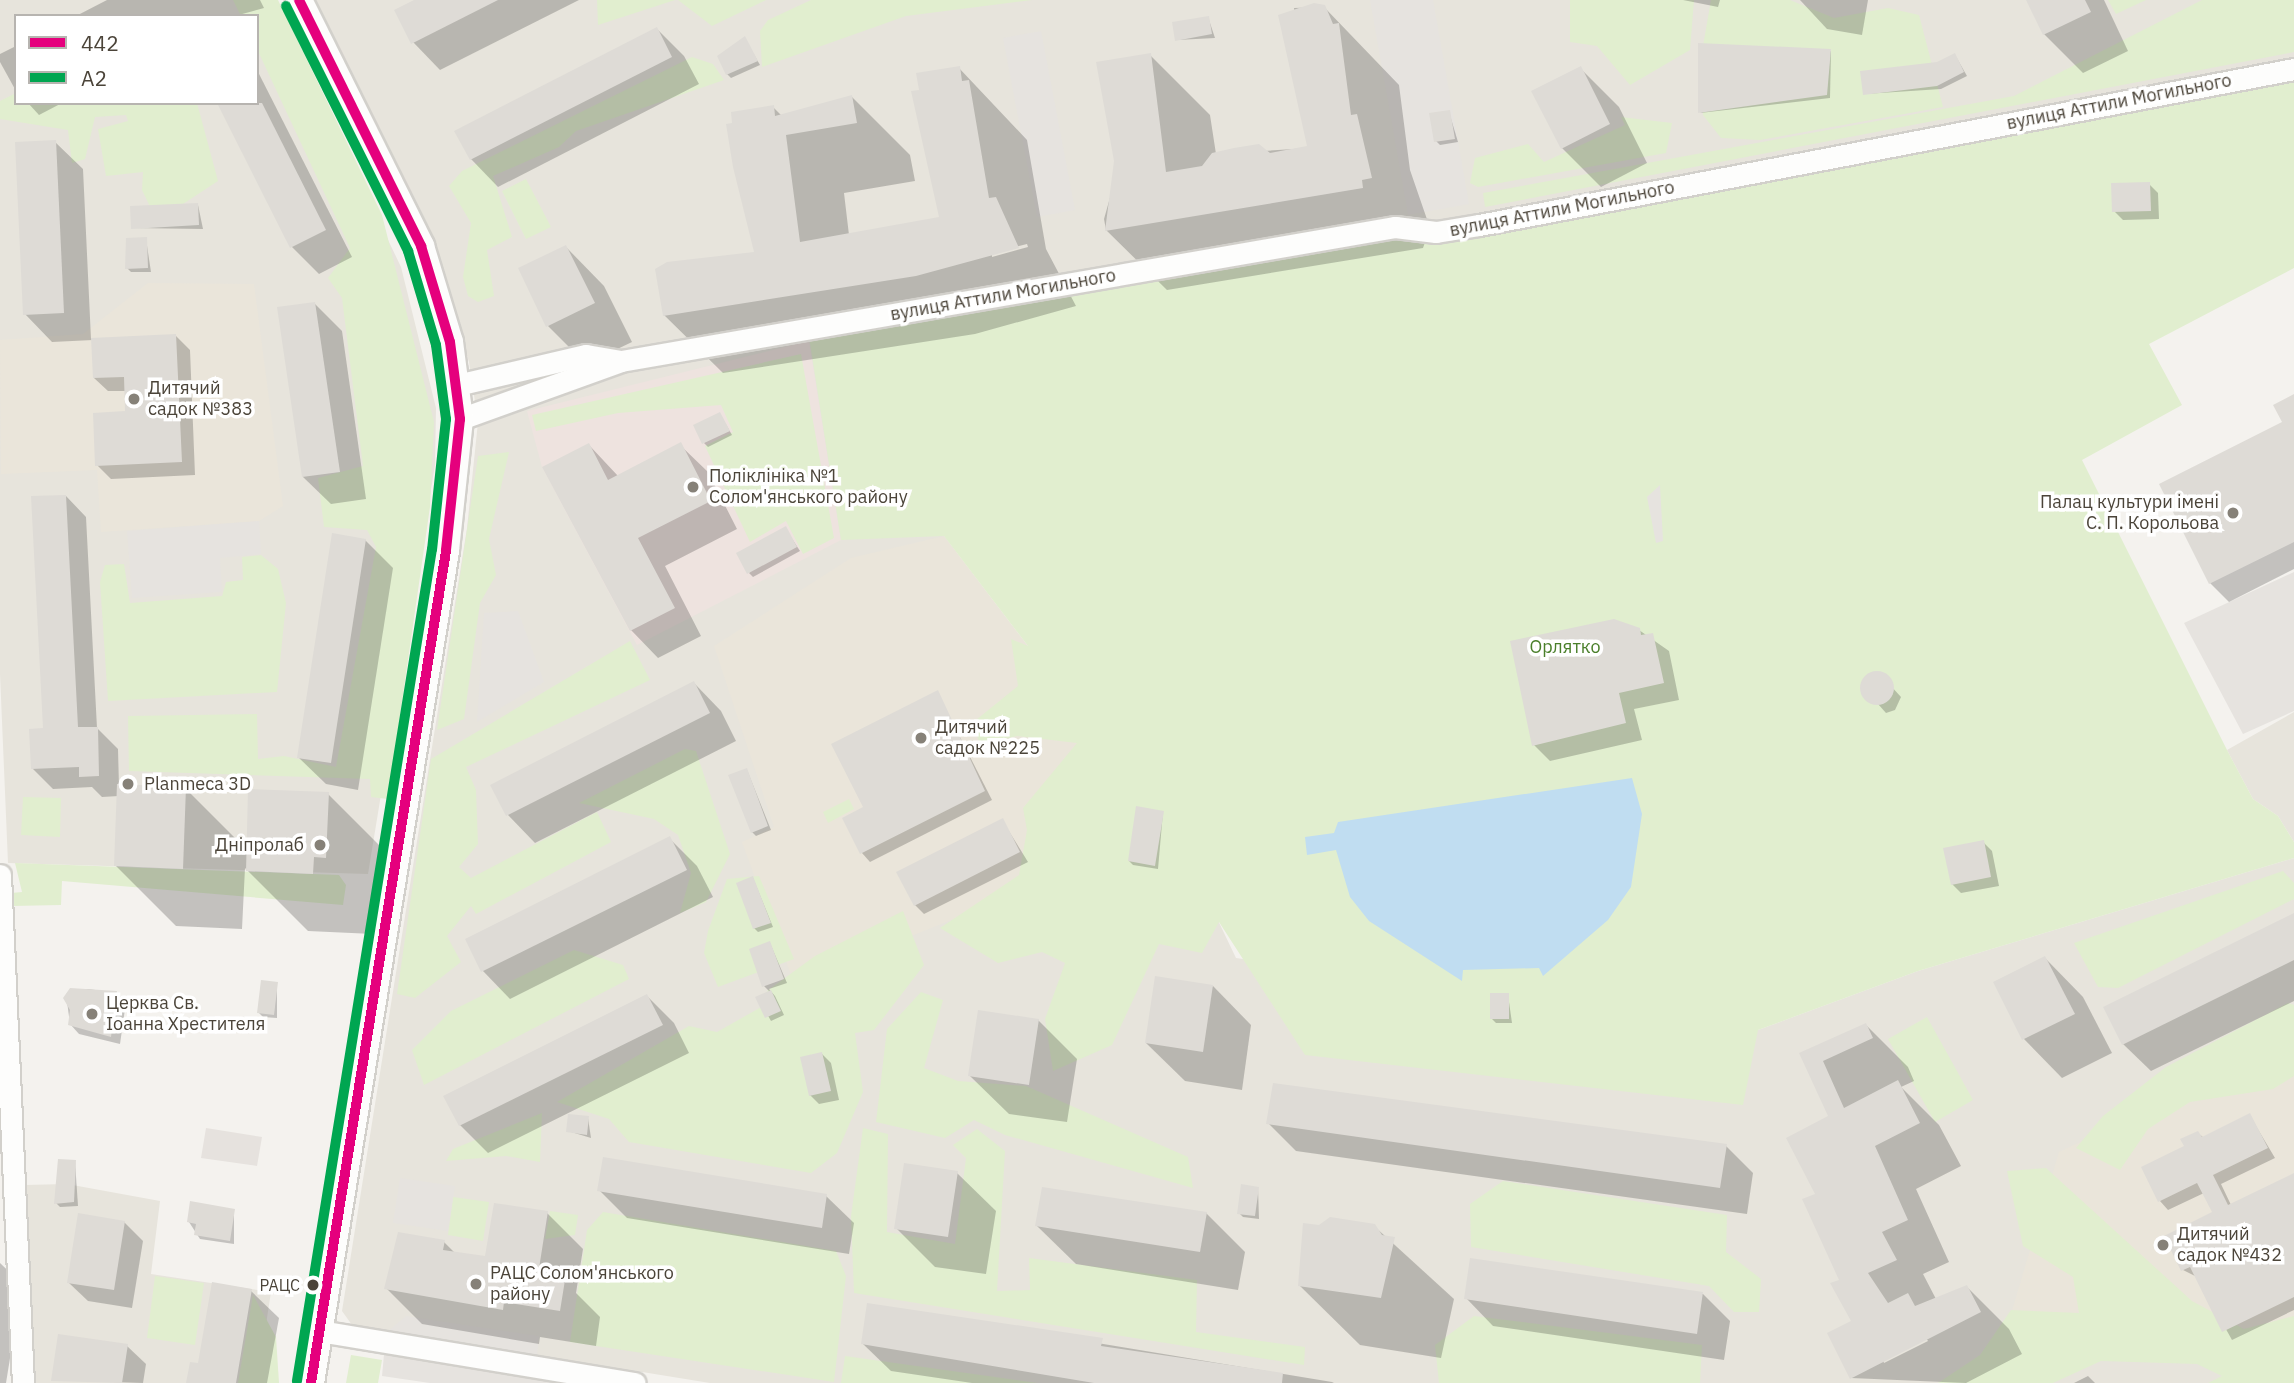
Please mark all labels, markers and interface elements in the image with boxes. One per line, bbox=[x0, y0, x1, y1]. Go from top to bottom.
legend bbox=[14, 14, 259, 105]
text: 442 bbox=[81, 29, 119, 57]
text: А2 bbox=[81, 64, 107, 92]
street label: вулиця Аттили Могильного bbox=[2005, 70, 2233, 134]
street label: вулиця Аттили Могильного bbox=[1448, 177, 1676, 241]
street label: вулиця Аттили Могильного bbox=[889, 265, 1117, 325]
place label: Дитячий садок №383 bbox=[148, 378, 253, 420]
marker: Дитячий садок №383 bbox=[126, 391, 142, 407]
place label: Поліклініка №1 Солом'янського району bbox=[709, 466, 908, 508]
marker: Поліклініка №1 Солом'янського району bbox=[683, 477, 703, 497]
place label: Палац культури імені С. П. Корольова bbox=[2040, 492, 2219, 534]
marker: Палац культури імені С. П. Корольова bbox=[2225, 505, 2241, 521]
park label: Орлятко bbox=[1529, 636, 1601, 658]
place label: Дитячий садок №225 bbox=[935, 717, 1040, 760]
marker: Дитячий садок №225 bbox=[913, 730, 929, 746]
place label: Planmeca 3D bbox=[144, 773, 251, 795]
marker: Planmeca 3D bbox=[118, 774, 138, 794]
place label: Дніпролаб bbox=[215, 834, 304, 856]
marker: Дніпролаб bbox=[310, 835, 330, 855]
place label: Церква Св. Іоанна Хрестителя bbox=[106, 993, 265, 1036]
marker: Церква Св. Іоанна Хрестителя bbox=[84, 1006, 100, 1022]
place label: Дитячий садок №432 bbox=[2177, 1224, 2282, 1266]
marker: Дитячий садок №432 bbox=[2155, 1237, 2171, 1253]
place label: РАЦС Солом'янського району bbox=[490, 1263, 674, 1306]
place label: РАЦС bbox=[260, 1275, 300, 1295]
marker: РАЦС Солом'янського району bbox=[468, 1276, 484, 1292]
marker: РАЦС bbox=[306, 1278, 320, 1292]

